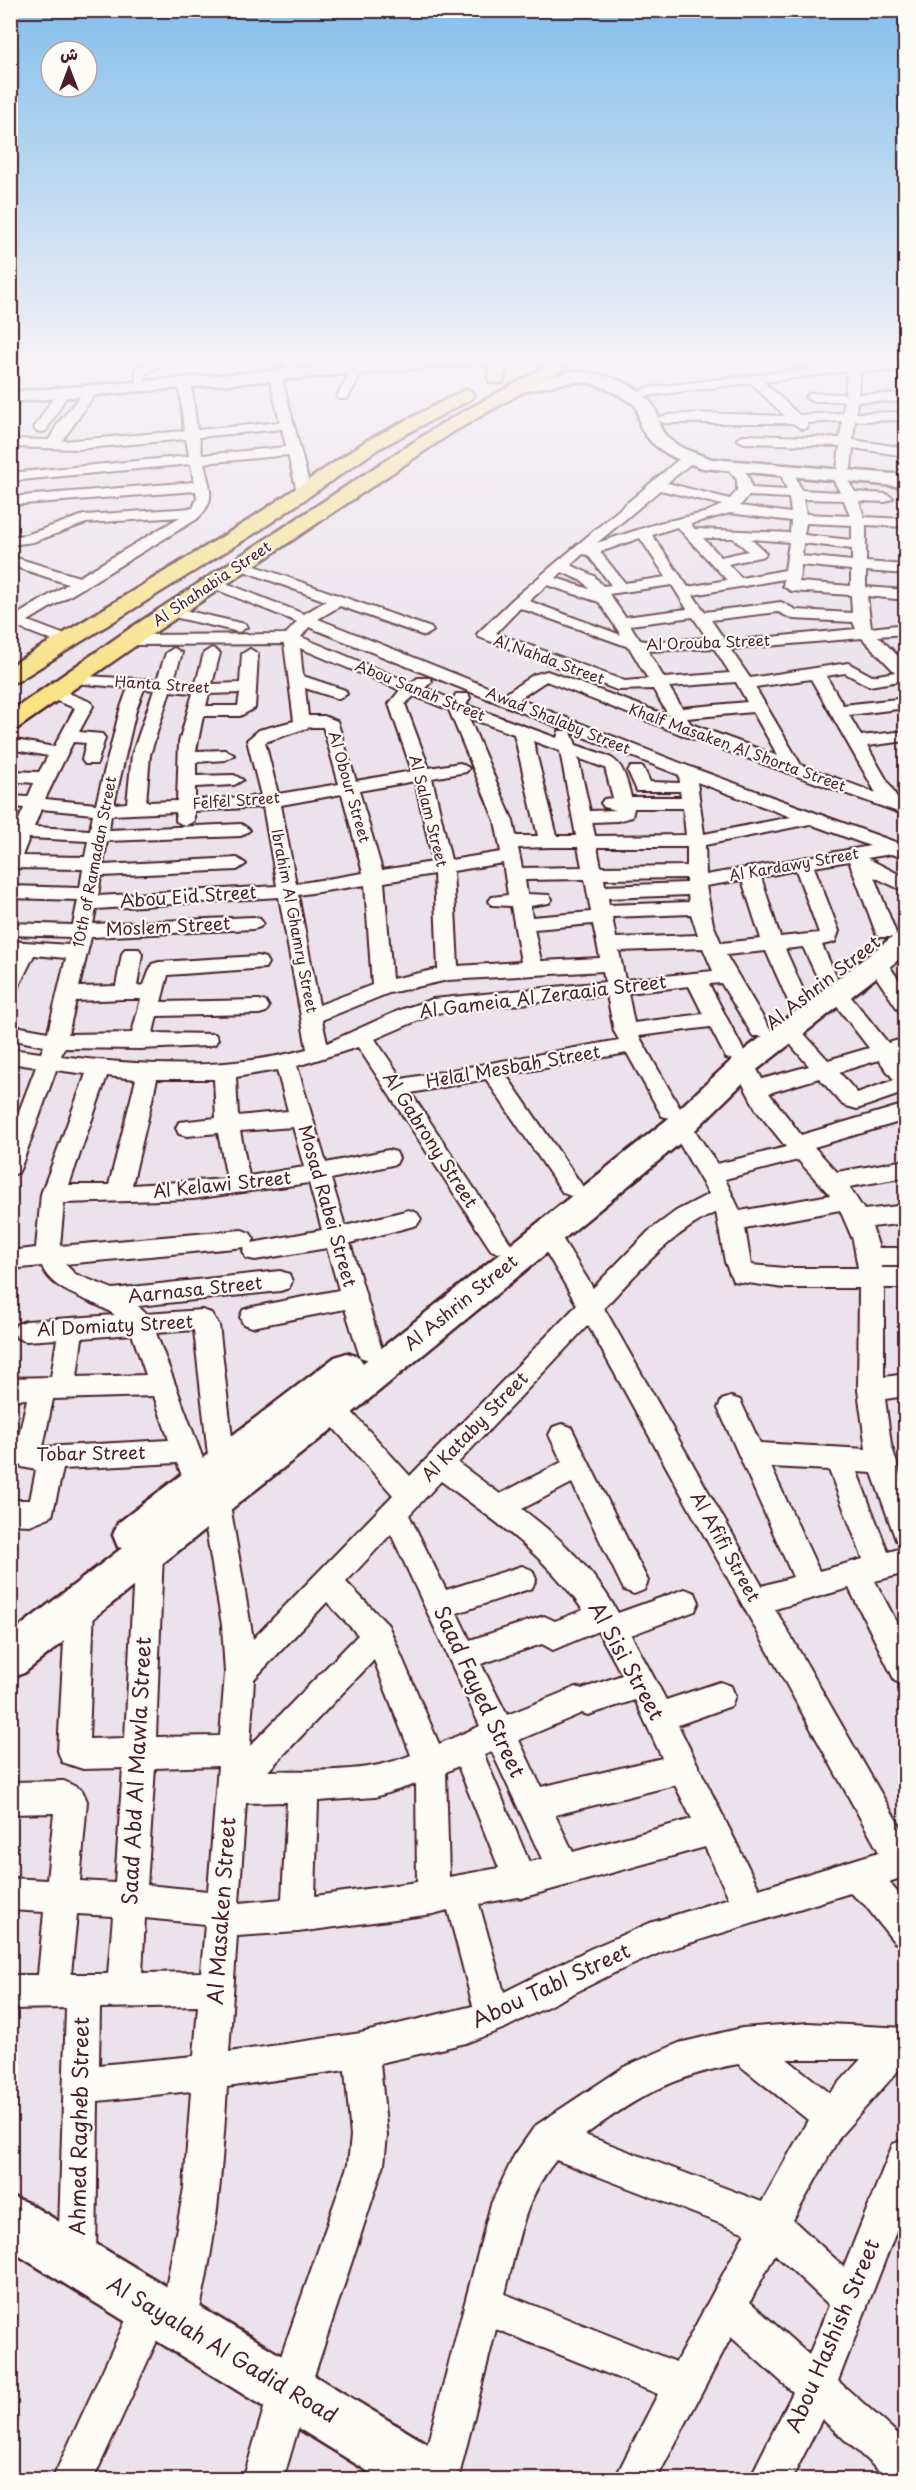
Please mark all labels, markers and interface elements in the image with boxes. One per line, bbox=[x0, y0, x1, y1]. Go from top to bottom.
north arrow bbox=[39, 39, 99, 99]
text: ش bbox=[60, 41, 78, 65]
street label: Al Shahabia Street bbox=[147, 534, 275, 631]
street label: Al Nahda Street bbox=[491, 628, 608, 689]
street label: Al Orouba Street bbox=[646, 628, 770, 655]
street label: Abou Sanah Street bbox=[352, 653, 489, 726]
street label: Hanta Street bbox=[114, 669, 210, 698]
street label: Awad Shalaby Street bbox=[483, 680, 634, 759]
street label: Khalf Masaken Al Shorta Street bbox=[626, 697, 849, 797]
street label: Al Obour Street bbox=[324, 728, 377, 845]
street label: Al Salam Street bbox=[404, 752, 455, 869]
street label: 10th of Ramadan Street bbox=[66, 774, 121, 949]
street label: Felfel Street bbox=[191, 785, 280, 814]
street label: Ibrahim Al Ghamry Street bbox=[266, 827, 325, 1015]
street label: Al Kardawy Street bbox=[727, 841, 860, 886]
street label: Abou Eid Street bbox=[119, 877, 257, 914]
street label: Moslem Street bbox=[105, 909, 231, 942]
street label: Al Ashrin Street bbox=[759, 928, 885, 1035]
street label: Al Gameia Al Zeraaia Street bbox=[418, 967, 668, 1024]
street label: Helal Mesbah Street bbox=[423, 1037, 602, 1094]
street label: Al Gabrony Street bbox=[377, 1066, 485, 1213]
street label: Mosad Rabei Street bbox=[292, 1121, 365, 1290]
street label: Al Kelawi Street bbox=[151, 1163, 292, 1204]
street label: Al Ashrin Street bbox=[397, 1247, 523, 1356]
street label: Aarnasa Street bbox=[126, 1268, 263, 1309]
street label: Al Domiaty Street bbox=[36, 1307, 194, 1342]
street label: Al Kataby Street bbox=[414, 1365, 534, 1487]
street label: Tobar Street bbox=[36, 1438, 146, 1467]
street label: Al Afifi Street bbox=[685, 1486, 768, 1606]
street label: Al Sisi Street bbox=[582, 1595, 674, 1725]
street label: Saad Fayed Street bbox=[427, 1600, 535, 1782]
street label: Saad Abd Al Mawla Street bbox=[112, 1636, 158, 1906]
street label: Al Masaken Street bbox=[197, 1816, 243, 2006]
street label: Abou Tabl Street bbox=[466, 1933, 635, 2035]
street label: Ahmed Ragheb Street bbox=[60, 2016, 96, 2236]
street label: Abou Hashish Street bbox=[776, 2233, 886, 2437]
street label: Al Sayalah Al Gadid Road bbox=[102, 2267, 344, 2430]

